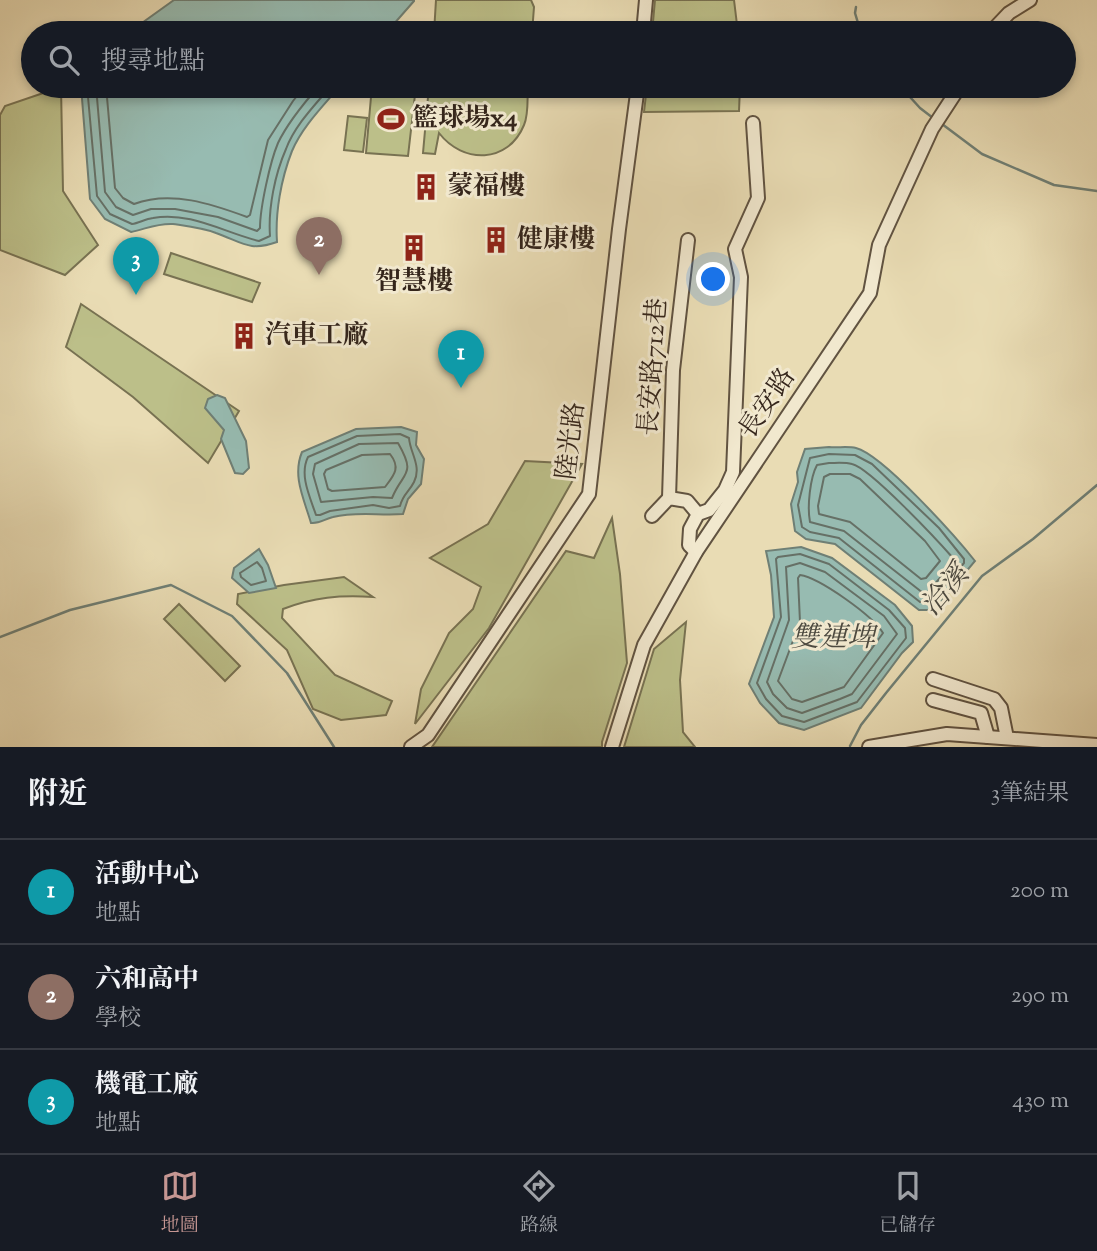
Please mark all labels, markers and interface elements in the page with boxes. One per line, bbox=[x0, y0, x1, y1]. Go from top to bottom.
search box bbox=[21, 21, 1076, 98]
icon: search bbox=[45, 41, 83, 79]
text: 搜尋地點 bbox=[101, 44, 205, 81]
place label: 籃球場x4 bbox=[412, 101, 517, 138]
sports icon: 籃球場x4 bbox=[376, 104, 406, 134]
place label: 蒙福樓 bbox=[447, 169, 525, 206]
building icon: 蒙福樓 bbox=[411, 172, 441, 202]
pin: 2 bbox=[296, 217, 342, 275]
place label: 健康樓 bbox=[517, 222, 595, 259]
building icon: 健康樓 bbox=[481, 225, 511, 255]
building icon: 智慧樓 bbox=[399, 233, 429, 263]
pin: 3 bbox=[113, 237, 159, 295]
your location bbox=[696, 262, 730, 296]
place label: 智慧樓 bbox=[375, 264, 453, 301]
street label: 長安路712巷 bbox=[631, 297, 677, 437]
place label: 汽車工廠 bbox=[265, 318, 369, 355]
building icon: 汽車工廠 bbox=[229, 321, 259, 351]
pin: 1 bbox=[438, 330, 484, 388]
street label: 長安路 bbox=[731, 361, 805, 447]
street label: 陸光路 bbox=[549, 400, 595, 482]
water label: 洽溪 bbox=[913, 554, 981, 625]
water label: 雙連埤 bbox=[791, 619, 879, 659]
text: 附近 bbox=[28, 774, 88, 817]
text: 3筆結果 bbox=[991, 778, 1069, 811]
text: 活動中心 bbox=[95, 857, 199, 894]
text: 1 bbox=[47, 875, 55, 908]
text: 200 m bbox=[1010, 875, 1069, 908]
text: 地點 bbox=[95, 898, 141, 931]
text: 六和高中 bbox=[95, 962, 199, 999]
text: 2 bbox=[46, 980, 56, 1013]
text: 290 m bbox=[1011, 980, 1069, 1013]
text: 學校 bbox=[95, 1003, 141, 1036]
text: 機電工廠 bbox=[95, 1067, 199, 1104]
text: 3 bbox=[46, 1085, 56, 1118]
text: 430 m bbox=[1012, 1085, 1069, 1118]
text: 地點 bbox=[95, 1108, 141, 1141]
tab: 地圖 bbox=[161, 1167, 199, 1240]
tab: 路線 bbox=[520, 1167, 558, 1240]
tab: 已儲存 bbox=[879, 1167, 936, 1240]

